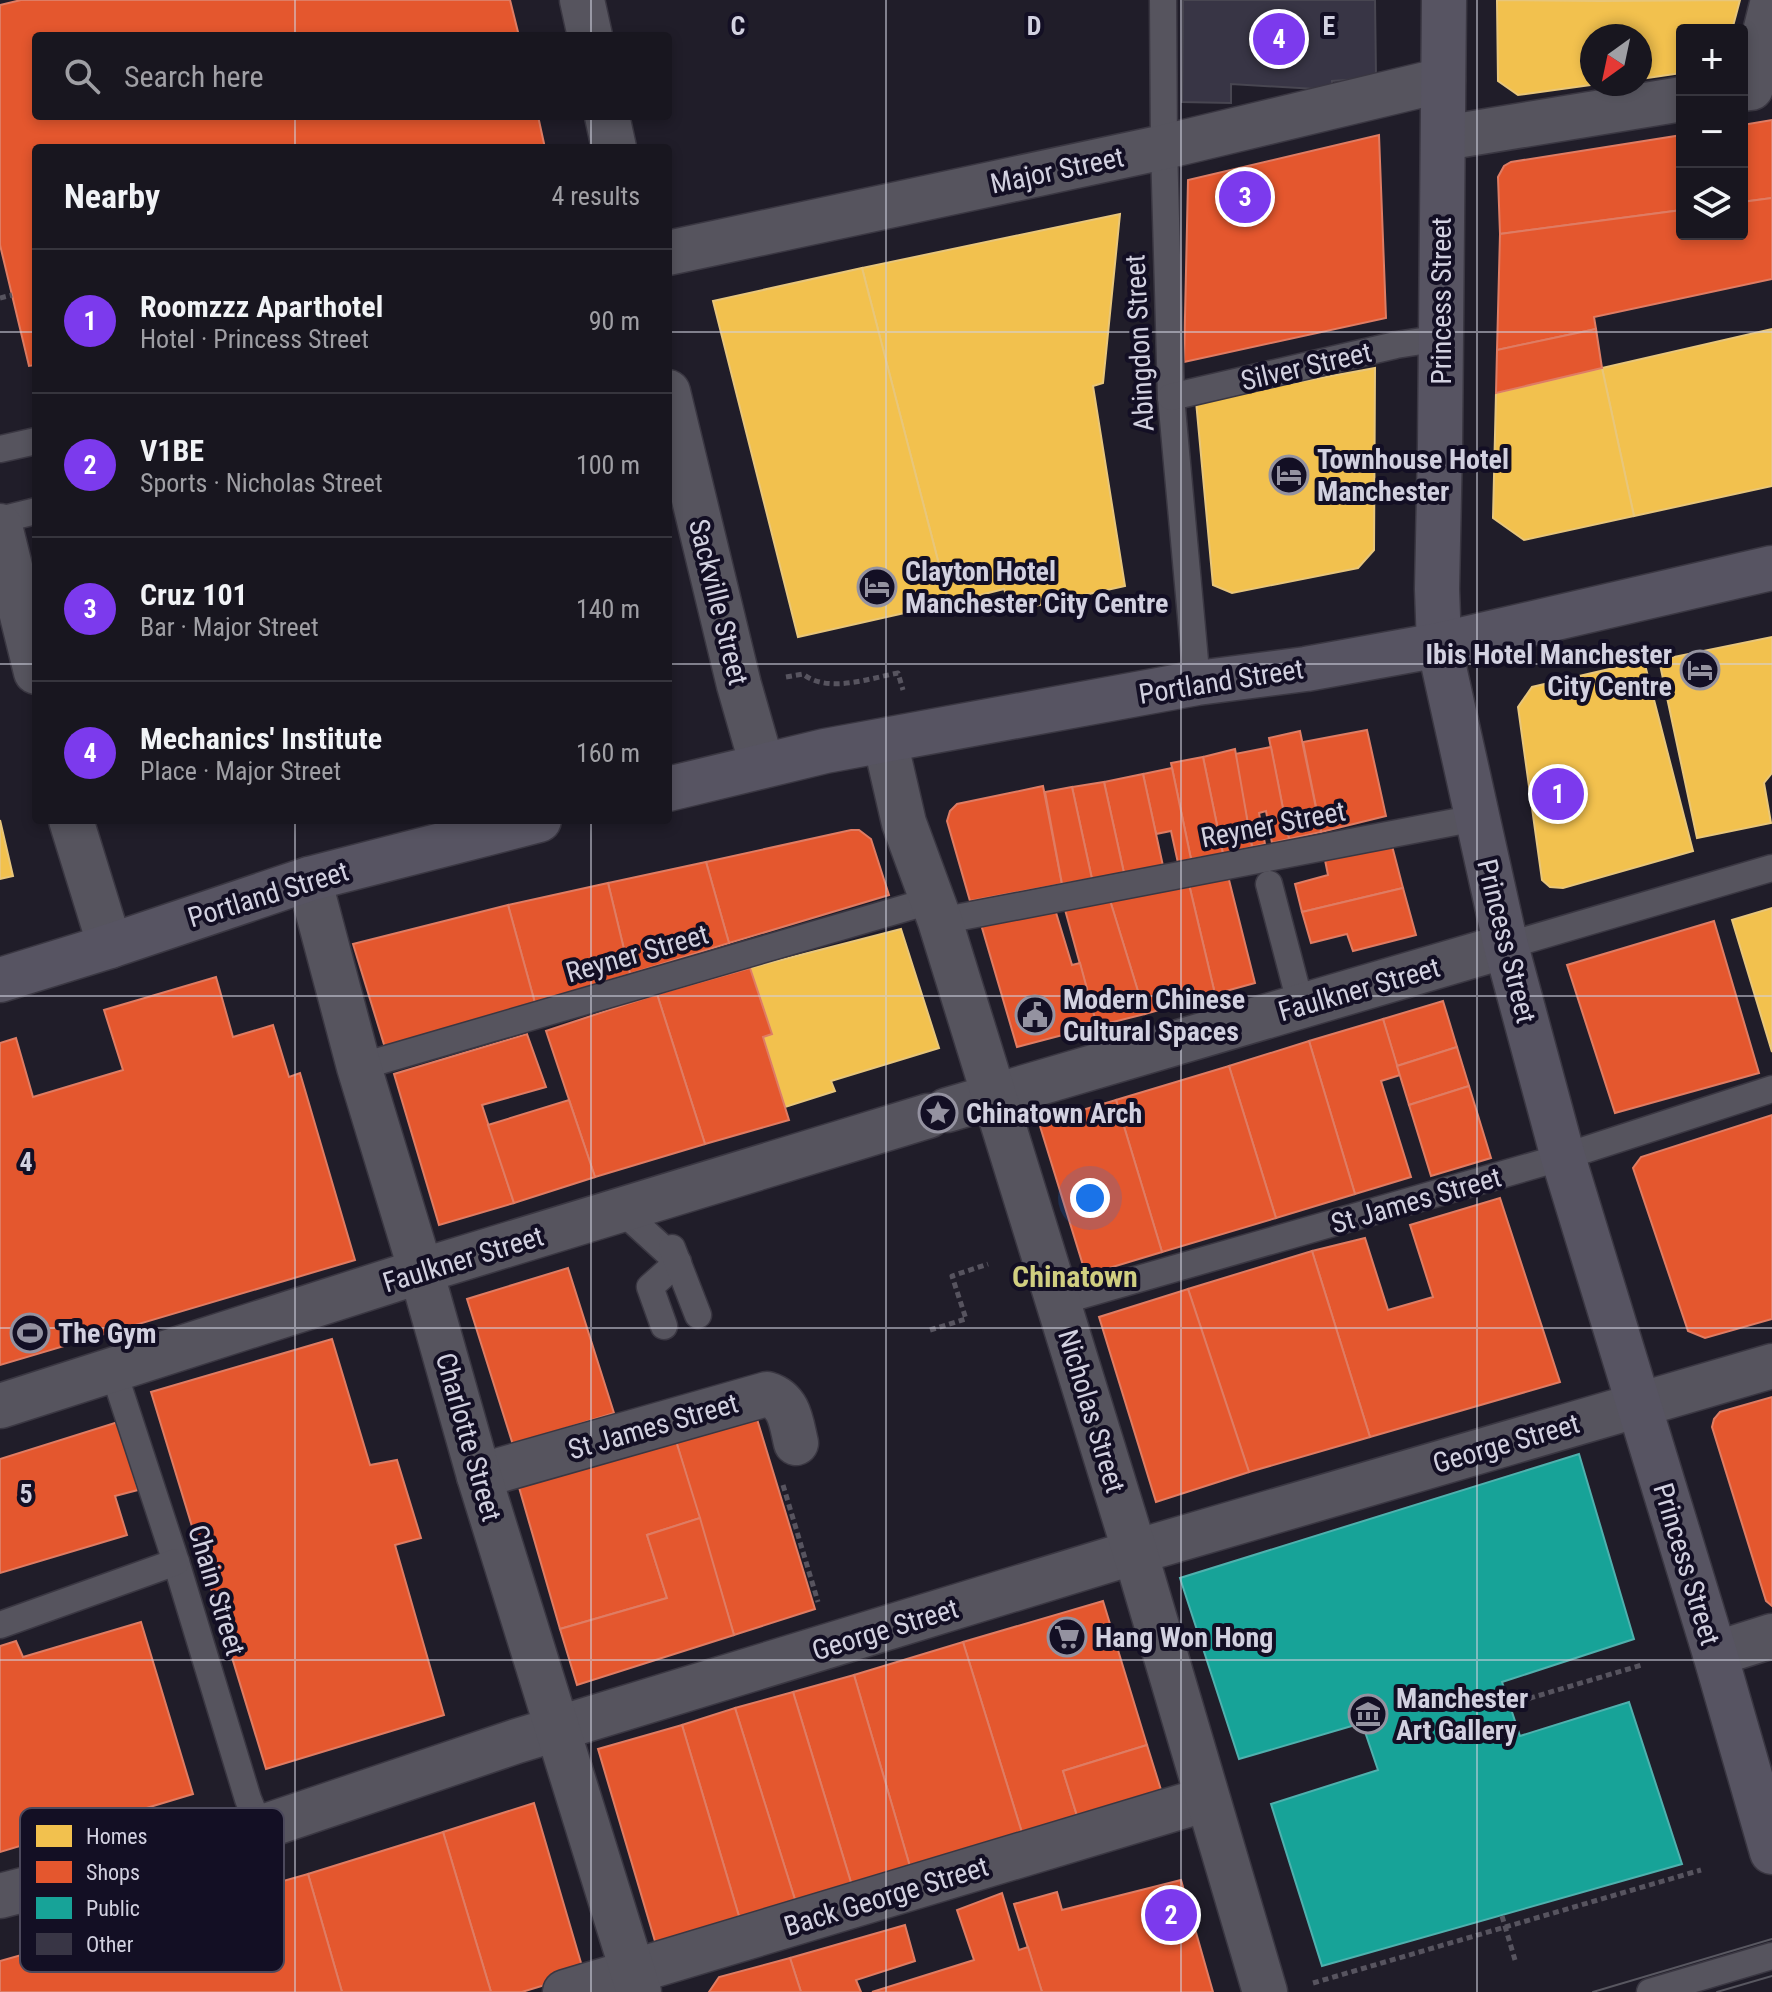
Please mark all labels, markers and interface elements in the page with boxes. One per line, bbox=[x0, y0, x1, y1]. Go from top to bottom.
pin: 4 bbox=[1253, 9, 1305, 69]
text: C bbox=[731, 11, 746, 41]
text: D bbox=[1027, 11, 1041, 41]
text: E bbox=[1323, 11, 1336, 41]
north arrow bbox=[1580, 24, 1652, 96]
map controls bbox=[1676, 24, 1748, 240]
button: + bbox=[1676, 24, 1748, 96]
search box bbox=[32, 32, 672, 120]
icon: search bbox=[60, 54, 104, 98]
text: Search here bbox=[124, 59, 264, 94]
button: − bbox=[1676, 96, 1748, 168]
street label: Major Street bbox=[987, 140, 1127, 201]
pin: 3 bbox=[1219, 167, 1271, 227]
button: layers bbox=[1676, 168, 1748, 240]
text: Nearby bbox=[64, 176, 160, 216]
text: 4 results bbox=[551, 181, 640, 211]
street label: Princess Street bbox=[1425, 217, 1458, 385]
street label: Abingdon Street bbox=[1118, 254, 1161, 432]
text: Roomzzz Aparthotel bbox=[140, 289, 383, 324]
text: 1 bbox=[83, 306, 97, 336]
text: 90 m bbox=[589, 306, 640, 336]
text: Hotel · Princess Street bbox=[140, 324, 369, 354]
street label: Silver Street bbox=[1238, 335, 1375, 398]
text: V1BE bbox=[140, 433, 204, 468]
place label: Townhouse Hotel Manchester bbox=[1317, 443, 1509, 508]
text: 2 bbox=[83, 450, 97, 480]
text: 100 m bbox=[576, 450, 640, 480]
hotel icon: Townhouse Hotel Manchester bbox=[1268, 454, 1310, 496]
text: Sports · Nicholas Street bbox=[140, 468, 383, 498]
street label: Sackville Street bbox=[682, 516, 755, 689]
place label: Clayton Hotel Manchester City Centre bbox=[905, 555, 1168, 620]
hotel icon: Clayton Hotel Manchester City Centre bbox=[856, 566, 898, 608]
text: Cruz 101 bbox=[140, 577, 248, 612]
text: 3 bbox=[83, 594, 97, 624]
text: 140 m bbox=[576, 594, 640, 624]
text: Bar · Major Street bbox=[140, 612, 319, 642]
place label: Ibis Hotel Manchester City Centre bbox=[1426, 638, 1672, 703]
hotel icon: Ibis Hotel Manchester City Centre bbox=[1679, 649, 1721, 691]
street label: Portland Street bbox=[1136, 652, 1306, 711]
text: Mechanics' Institute bbox=[140, 721, 382, 756]
text: 4 bbox=[83, 738, 97, 768]
text: 160 m bbox=[576, 738, 640, 768]
text: Place · Major Street bbox=[140, 756, 341, 786]
pin: 1 bbox=[1532, 764, 1584, 824]
street label: Reyner Street bbox=[1198, 794, 1348, 855]
street label: Portland Street bbox=[184, 854, 352, 935]
street label: Princess Street bbox=[1470, 856, 1543, 1026]
street label: Reyner Street bbox=[562, 917, 712, 990]
street label: Faulkner Street bbox=[1275, 951, 1444, 1028]
place label: Modern Chinese Cultural Spaces bbox=[1063, 983, 1245, 1048]
public building icon: Modern Chinese Cultural Spaces bbox=[1014, 994, 1056, 1036]
place icon: Chinatown Arch bbox=[917, 1092, 959, 1134]
place label: Chinatown Arch bbox=[966, 1097, 1142, 1130]
text: 4 bbox=[19, 1147, 33, 1177]
street label: St James Street bbox=[1327, 1160, 1505, 1240]
your location bbox=[1070, 1178, 1110, 1218]
street label: Faulkner Street bbox=[379, 1219, 547, 1300]
district label: Chinatown bbox=[1012, 1259, 1138, 1294]
sports icon: The Gym bbox=[9, 1312, 51, 1354]
place label: The Gym bbox=[58, 1317, 156, 1350]
street label: Nicholas Street bbox=[1051, 1326, 1132, 1497]
street label: Charlotte Street bbox=[429, 1349, 508, 1525]
street label: St James Street bbox=[564, 1386, 742, 1466]
street label: George Street bbox=[1429, 1407, 1583, 1480]
text: 5 bbox=[19, 1479, 33, 1509]
street label: Princess Street bbox=[1646, 1479, 1727, 1649]
street label: Chain Street bbox=[181, 1521, 252, 1659]
street label: George Street bbox=[808, 1592, 962, 1667]
supermarket icon: Hang Won Hong bbox=[1046, 1616, 1088, 1658]
place label: Hang Won Hong bbox=[1095, 1621, 1273, 1654]
place label: Manchester Art Gallery bbox=[1396, 1682, 1528, 1747]
museum icon: Manchester Art Gallery bbox=[1347, 1693, 1389, 1735]
legend bbox=[20, 1808, 284, 1972]
text: Homes bbox=[86, 1824, 148, 1849]
street label: Back George Street bbox=[780, 1850, 992, 1943]
text: Shops bbox=[86, 1860, 140, 1885]
pin: 2 bbox=[1145, 1885, 1197, 1945]
text: Public bbox=[86, 1896, 140, 1921]
text: Other bbox=[86, 1932, 134, 1957]

